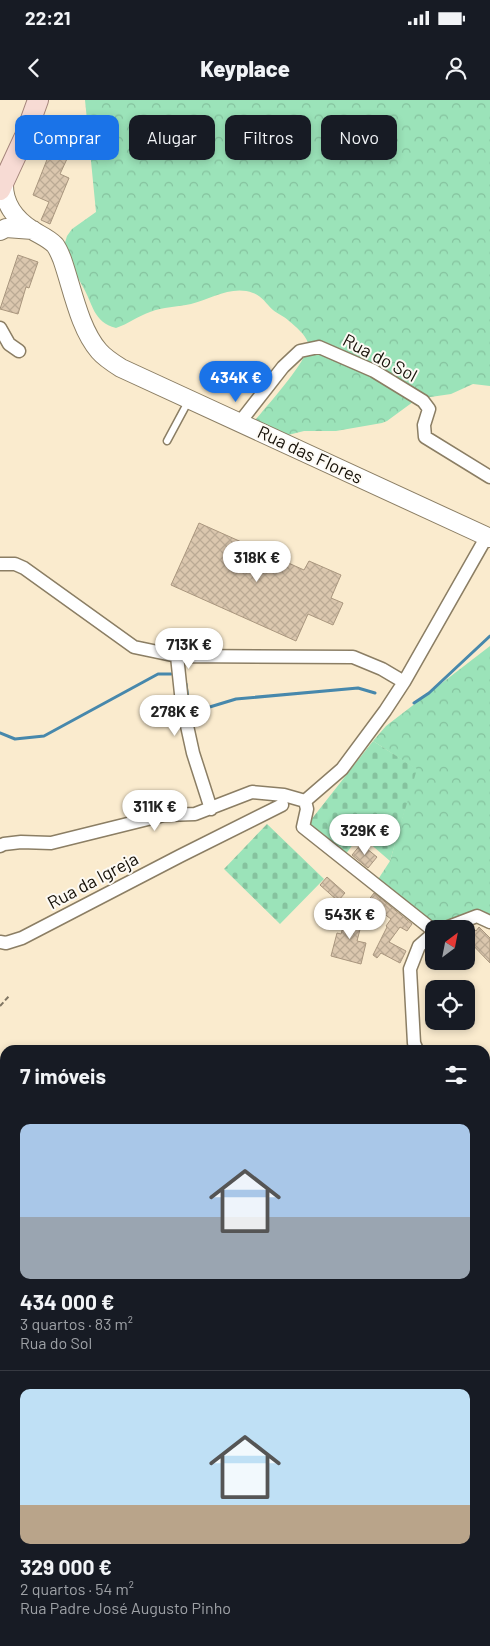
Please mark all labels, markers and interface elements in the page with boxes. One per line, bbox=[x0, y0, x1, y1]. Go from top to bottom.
text: 22:21 bbox=[25, 6, 70, 29]
icon: back bbox=[20, 54, 48, 82]
icon: person bbox=[442, 54, 470, 82]
text: Keyplace bbox=[200, 55, 290, 81]
chip: Comprar bbox=[15, 115, 119, 160]
chip: Alugar bbox=[129, 115, 215, 160]
chip: Filtros bbox=[225, 115, 311, 160]
chip: Novo bbox=[321, 115, 397, 160]
street label: Rua do Sol bbox=[339, 328, 421, 386]
pin: 434K € bbox=[195, 360, 277, 403]
text: 434K € bbox=[210, 367, 262, 386]
street label: Rua das Flores bbox=[254, 420, 366, 488]
pin: 318K € bbox=[216, 540, 298, 583]
text: 318K € bbox=[234, 547, 280, 566]
pin: 713K € bbox=[148, 628, 230, 670]
text: 713K € bbox=[166, 634, 212, 653]
pin: 278K € bbox=[134, 694, 216, 737]
text: 278K € bbox=[151, 701, 199, 720]
pin: 311K € bbox=[114, 790, 196, 832]
text: 311K € bbox=[133, 796, 177, 815]
pin: 329K € bbox=[324, 814, 406, 856]
text: 329K € bbox=[340, 820, 390, 839]
street label: Rua da Igreja bbox=[43, 847, 142, 913]
pin: 543K € bbox=[309, 898, 391, 940]
text: 543K € bbox=[325, 904, 375, 923]
north arrow bbox=[425, 920, 475, 970]
map controls bbox=[425, 920, 475, 1030]
button: locate bbox=[425, 980, 475, 1030]
icon: filters bbox=[442, 1061, 470, 1089]
text: 7 imóveis bbox=[20, 1063, 106, 1088]
icon: home bbox=[200, 1156, 290, 1246]
text: 434 000 € bbox=[20, 1289, 114, 1314]
text: 3 quartos · 83 m² bbox=[20, 1314, 133, 1333]
text: Rua do Sol bbox=[20, 1333, 92, 1352]
icon: home bbox=[200, 1422, 290, 1512]
text: 329 000 € bbox=[20, 1554, 112, 1579]
text: 2 quartos · 54 m² bbox=[20, 1579, 134, 1598]
text: Rua Padre José Augusto Pinho bbox=[20, 1598, 231, 1617]

